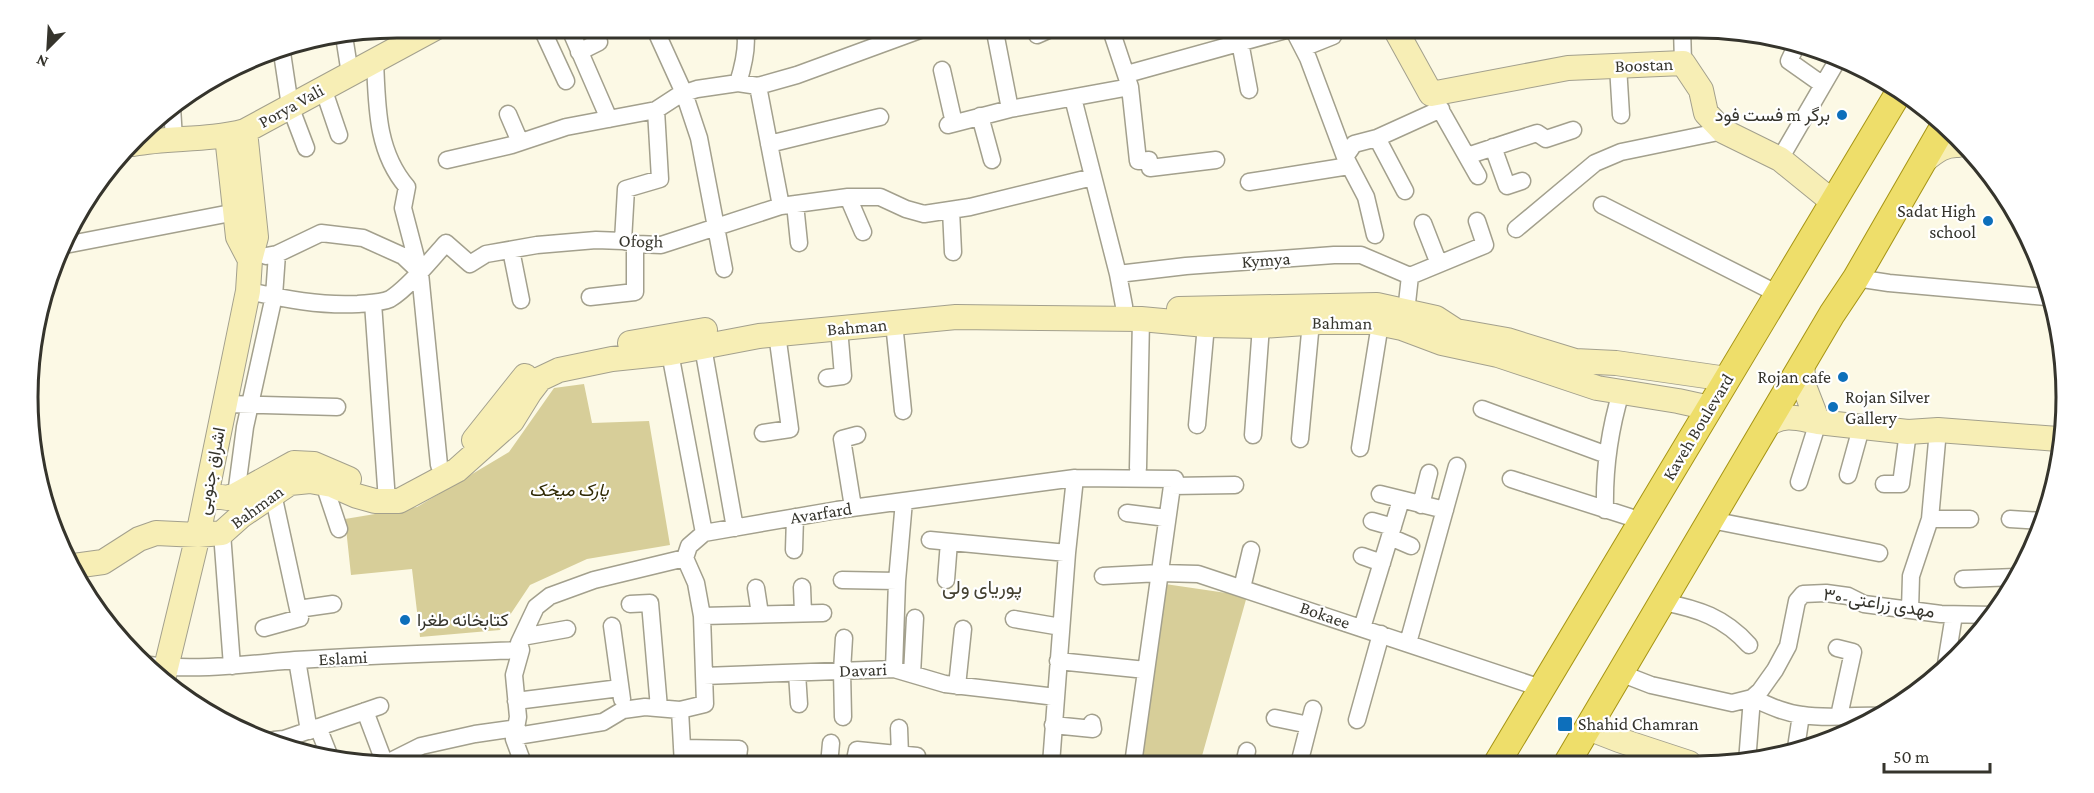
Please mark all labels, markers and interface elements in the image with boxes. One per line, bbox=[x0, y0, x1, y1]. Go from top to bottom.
north arrow bbox=[18, 18, 78, 78]
text: N bbox=[34, 51, 51, 71]
street label: Boostan bbox=[1614, 54, 1674, 76]
street label: Porya Vali bbox=[255, 80, 327, 132]
place label: فست فود m برگر bbox=[1715, 105, 1830, 126]
marker: فست فود m برگر bbox=[1835, 108, 1849, 122]
place label: Sadat High school bbox=[1897, 201, 1976, 242]
marker: Sadat High school bbox=[1981, 214, 1995, 228]
street label: Ofogh bbox=[619, 231, 664, 251]
street label: Kymya bbox=[1241, 248, 1291, 272]
street label: Bahman bbox=[1312, 312, 1373, 334]
street label: Bahman bbox=[826, 314, 888, 340]
place label: Rojan cafe bbox=[1758, 367, 1831, 388]
street label: Kaveh Boulevard bbox=[1658, 370, 1738, 484]
marker: Rojan cafe bbox=[1836, 370, 1850, 384]
place label: Rojan Silver Gallery bbox=[1845, 387, 1930, 428]
marker: Rojan Silver Gallery bbox=[1826, 400, 1840, 414]
street label: اشراق جنوبی bbox=[193, 425, 230, 517]
park label: پارک میخک bbox=[529, 480, 609, 502]
street label: Bahman bbox=[227, 481, 288, 533]
street label: Avarfard bbox=[789, 498, 854, 528]
district label: پوریای ولی bbox=[942, 576, 1022, 601]
street label: ۳۰-مهدی زراعتی bbox=[1822, 584, 1936, 623]
street label: Bokaee bbox=[1297, 597, 1353, 633]
place label: کتابخانه طغرا bbox=[417, 610, 509, 631]
marker: کتابخانه طغرا bbox=[398, 613, 412, 627]
street label: Eslami bbox=[318, 647, 368, 669]
street label: Davari bbox=[839, 659, 888, 681]
place label: Shahid Chamran bbox=[1578, 714, 1699, 734]
marker: Shahid Chamran bbox=[1556, 715, 1574, 733]
scale bar bbox=[1884, 736, 1990, 774]
text: 50 m bbox=[1893, 747, 1930, 767]

